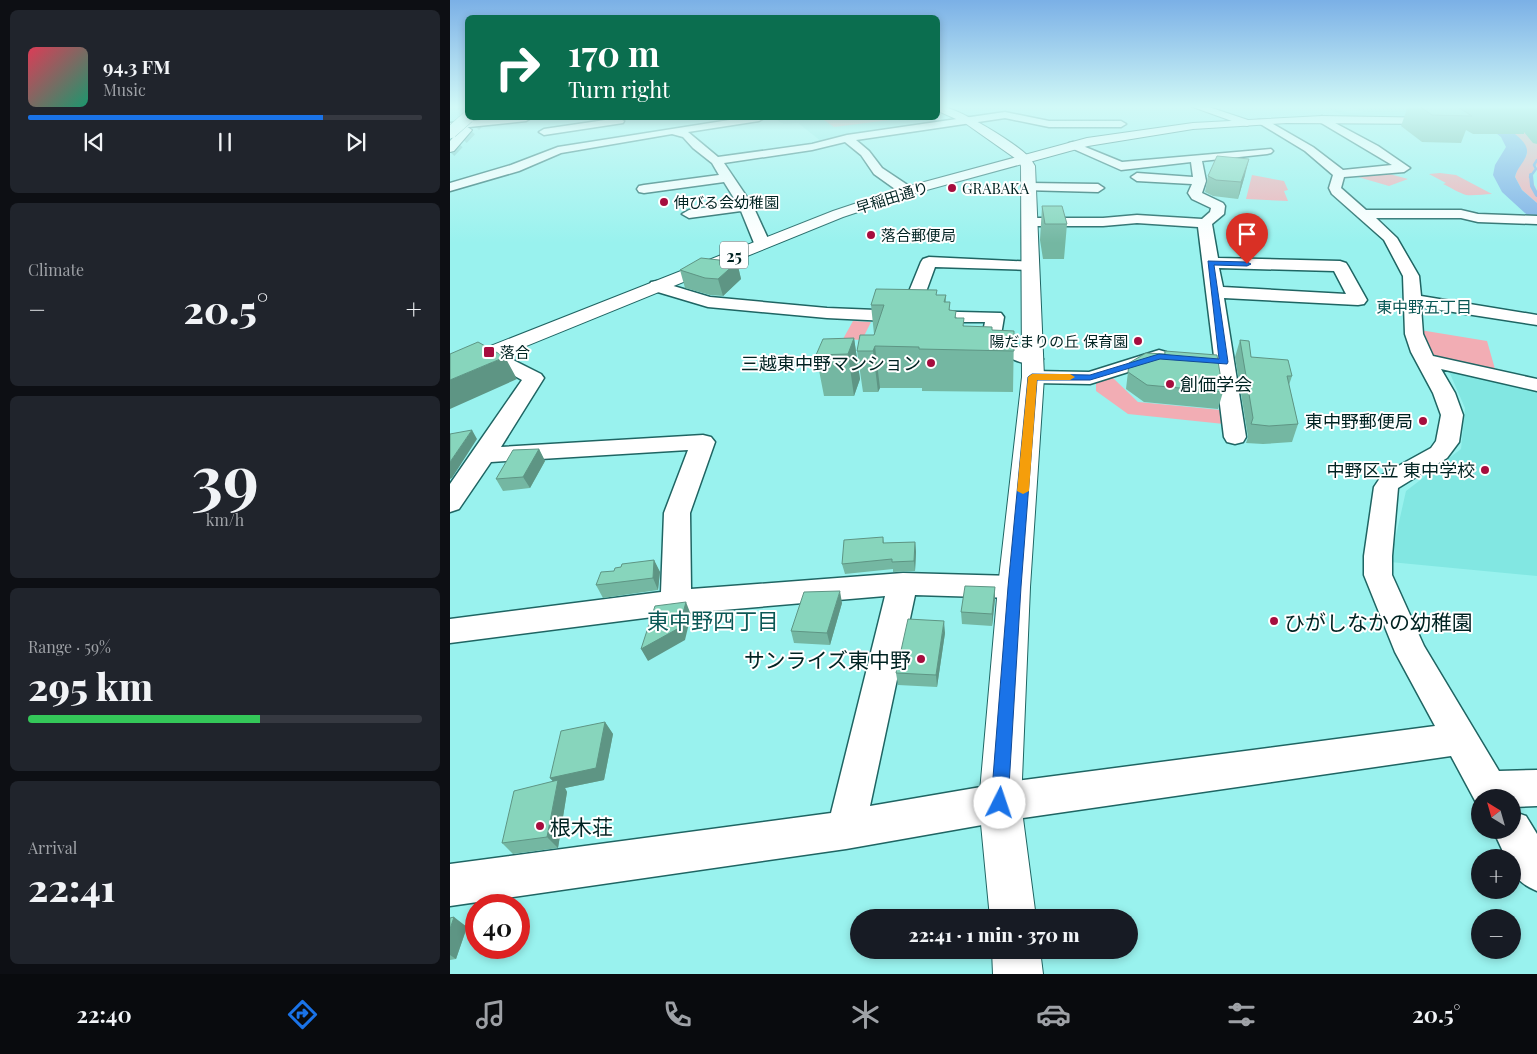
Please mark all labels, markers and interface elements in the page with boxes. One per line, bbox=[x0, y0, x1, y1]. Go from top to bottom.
text: 170 m bbox=[568, 29, 660, 76]
icon: right bbox=[485, 35, 550, 100]
text: 94.3 FM bbox=[103, 53, 171, 79]
text: Turn right bbox=[568, 74, 670, 104]
text: Music bbox=[103, 79, 146, 100]
icon: previous bbox=[80, 128, 108, 156]
icon: pause bbox=[211, 128, 239, 156]
icon: next bbox=[342, 128, 370, 156]
street label: 早稲田通り bbox=[853, 176, 931, 218]
place label: GRABAKA bbox=[962, 178, 1030, 198]
marker: GRABAKA bbox=[946, 182, 958, 194]
place label: 伸びる会幼稚園 bbox=[674, 192, 779, 212]
marker: 伸びる会幼稚園 bbox=[658, 196, 670, 208]
pin bbox=[1226, 213, 1268, 264]
icon: arrive bbox=[1233, 220, 1261, 248]
place label: 落合郵便局 bbox=[881, 225, 956, 245]
marker: 落合郵便局 bbox=[865, 229, 877, 241]
road number: 25 bbox=[720, 242, 748, 268]
text: Climate bbox=[28, 259, 84, 280]
text: 20.5° bbox=[183, 283, 268, 334]
text: − bbox=[28, 290, 46, 327]
text: + bbox=[406, 290, 422, 327]
district label: 東中野五丁目 bbox=[1376, 296, 1472, 317]
place label: 陽だまりの丘 保育園 bbox=[990, 331, 1128, 351]
marker: 陽だまりの丘 保育園 bbox=[1132, 335, 1144, 347]
place label: 落合 bbox=[500, 342, 530, 362]
marker: 落合 bbox=[482, 345, 496, 359]
place label: 三越東中野マンション bbox=[741, 351, 921, 375]
marker: 三越東中野マンション bbox=[925, 357, 937, 369]
place label: 創価学会 bbox=[1180, 372, 1252, 396]
marker: 創価学会 bbox=[1164, 378, 1176, 390]
place label: 東中野郵便局 bbox=[1305, 409, 1413, 433]
marker: 東中野郵便局 bbox=[1417, 415, 1429, 427]
text: 39 bbox=[191, 433, 259, 519]
place label: 中野区立 東中学校 bbox=[1327, 458, 1475, 482]
marker: 中野区立 東中学校 bbox=[1479, 464, 1491, 476]
text: km/h bbox=[206, 509, 244, 530]
district label: 東中野四丁目 bbox=[647, 605, 779, 635]
place label: ひがしなかの幼稚園 bbox=[1284, 607, 1473, 635]
marker: ひがしなかの幼稚園 bbox=[1268, 615, 1280, 627]
text: Range · 59% bbox=[28, 636, 111, 657]
place label: サンライズ東中野 bbox=[744, 645, 911, 673]
marker: サンライズ東中野 bbox=[915, 653, 927, 665]
text: 295 km bbox=[28, 660, 153, 711]
position arrow bbox=[973, 776, 1025, 828]
north arrow bbox=[1471, 789, 1521, 839]
map controls bbox=[1471, 789, 1521, 959]
place label: 根木荘 bbox=[550, 812, 613, 840]
marker: 根木荘 bbox=[534, 820, 546, 832]
text: Arrival bbox=[28, 837, 77, 858]
button: + bbox=[1471, 849, 1521, 899]
text: 22:41 bbox=[28, 861, 115, 912]
speed limit sign: 40 bbox=[465, 894, 530, 959]
button: − bbox=[1471, 909, 1521, 959]
text: 22:41 · 1 min · 370 m bbox=[908, 921, 1080, 947]
icon: directions bbox=[285, 997, 320, 1032]
icon: music bbox=[473, 997, 508, 1032]
icon: phone bbox=[660, 997, 695, 1032]
icon: climate bbox=[848, 997, 883, 1032]
icon: car bbox=[1036, 997, 1071, 1032]
icon: filters bbox=[1224, 997, 1259, 1032]
text: 22:40 bbox=[76, 999, 132, 1029]
text: 20.5° bbox=[1412, 999, 1460, 1029]

